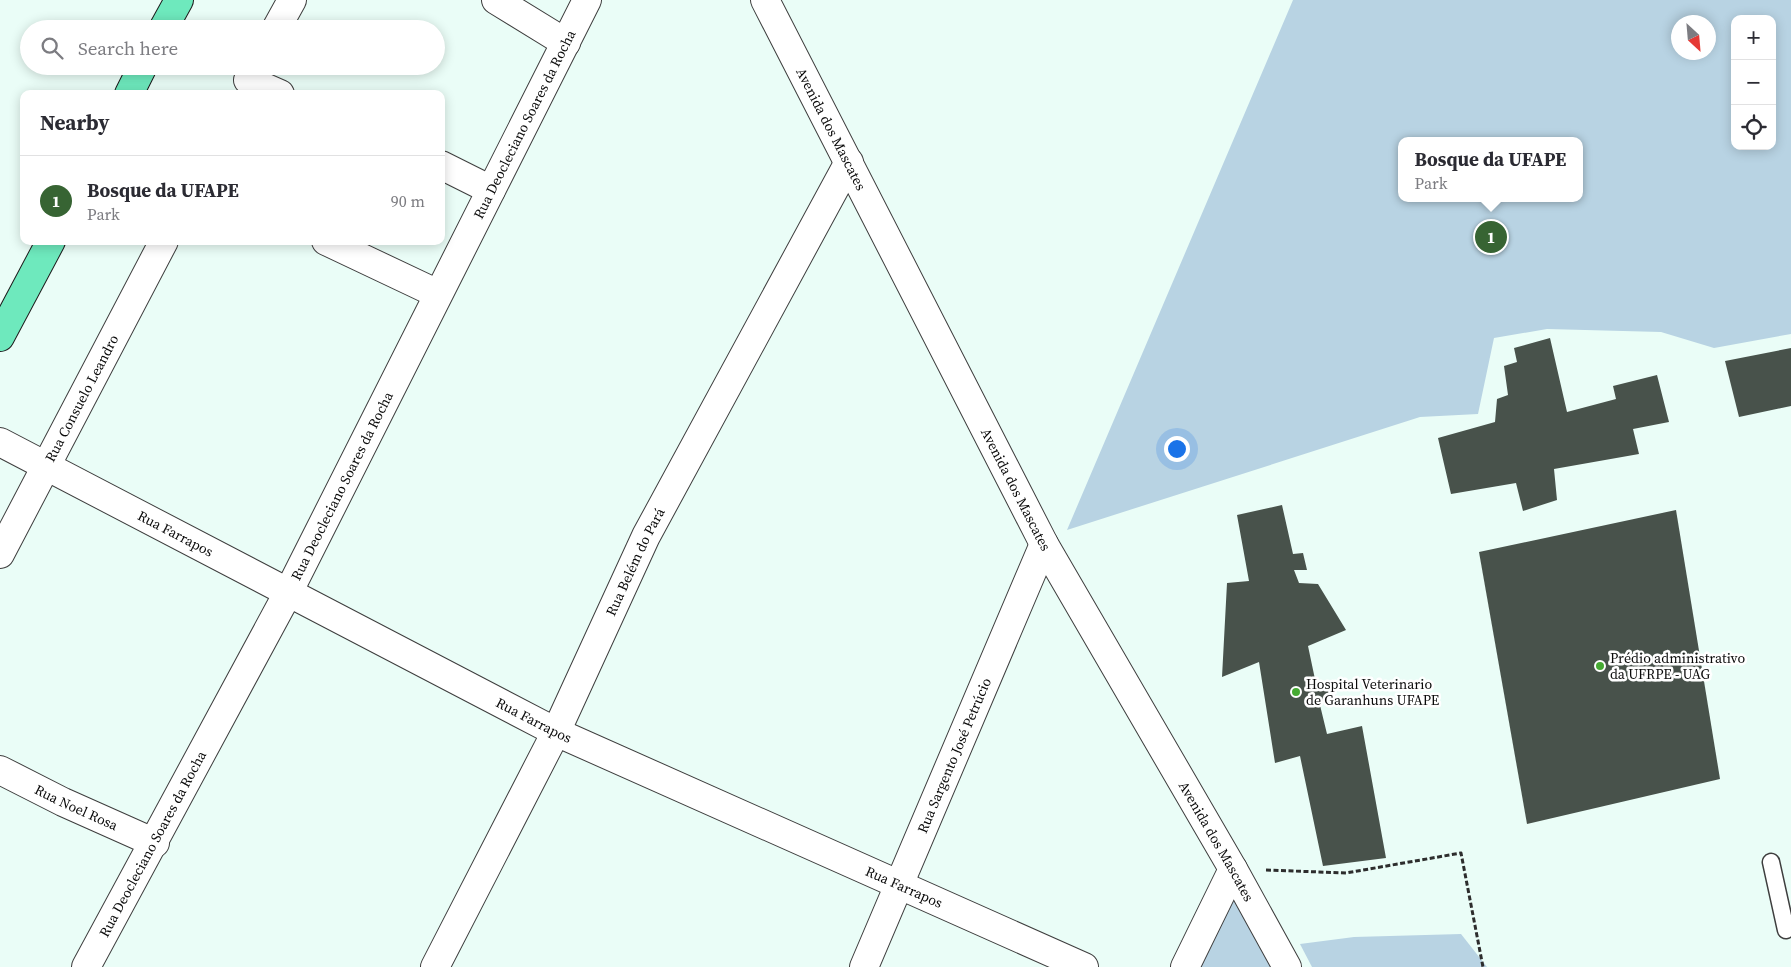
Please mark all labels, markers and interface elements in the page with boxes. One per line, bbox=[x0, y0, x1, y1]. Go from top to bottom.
north arrow bbox=[1671, 15, 1716, 60]
map controls bbox=[1731, 15, 1776, 150]
button: + bbox=[1731, 15, 1776, 60]
search box bbox=[20, 20, 445, 75]
street label: Rua Deocleciano Soares da Rocha bbox=[468, 26, 581, 222]
icon: search bbox=[38, 34, 66, 62]
text: Search here bbox=[78, 35, 178, 61]
button: − bbox=[1731, 60, 1776, 105]
street label: Avenida dos Mascates bbox=[791, 64, 871, 194]
button: locate bbox=[1731, 105, 1776, 150]
text: Nearby bbox=[40, 108, 110, 137]
popup bbox=[1398, 137, 1583, 202]
text: Bosque da UFAPE bbox=[1415, 146, 1566, 172]
text: Park bbox=[1415, 172, 1447, 194]
text: Bosque da UFAPE bbox=[87, 177, 239, 203]
text: 1 bbox=[52, 190, 60, 212]
text: 90 m bbox=[391, 190, 425, 212]
text: Park bbox=[87, 203, 120, 225]
pin: 1 bbox=[1475, 218, 1507, 256]
street label: Rua Consuelo Leandro bbox=[40, 331, 123, 465]
street label: Rua Deocleciano Soares da Rocha bbox=[286, 387, 398, 584]
street label: Avenida dos Mascates bbox=[976, 424, 1056, 555]
your location bbox=[1164, 436, 1190, 462]
street label: Rua Belém do Pará bbox=[601, 503, 670, 619]
street label: Rua Farrapos bbox=[134, 506, 217, 562]
place label: Prédio administrativo da UFRPE - UAG bbox=[1610, 648, 1745, 684]
marker: Prédio administrativo da UFRPE - UAG bbox=[1594, 660, 1606, 672]
street label: Rua Sargento José Petrúcio bbox=[912, 674, 996, 836]
place label: Hospital Veterinario de Garanhuns UFAPE bbox=[1306, 674, 1439, 710]
marker: Hospital Veterinario de Garanhuns UFAPE bbox=[1290, 686, 1302, 698]
street label: Rua Farrapos bbox=[492, 692, 575, 748]
street label: Rua Deocleciano Soares da Rocha bbox=[94, 746, 211, 941]
street label: Avenida dos Mascates bbox=[1174, 777, 1259, 905]
street label: Rua Noel Rosa bbox=[31, 779, 122, 836]
street label: Rua Farrapos bbox=[862, 861, 946, 913]

